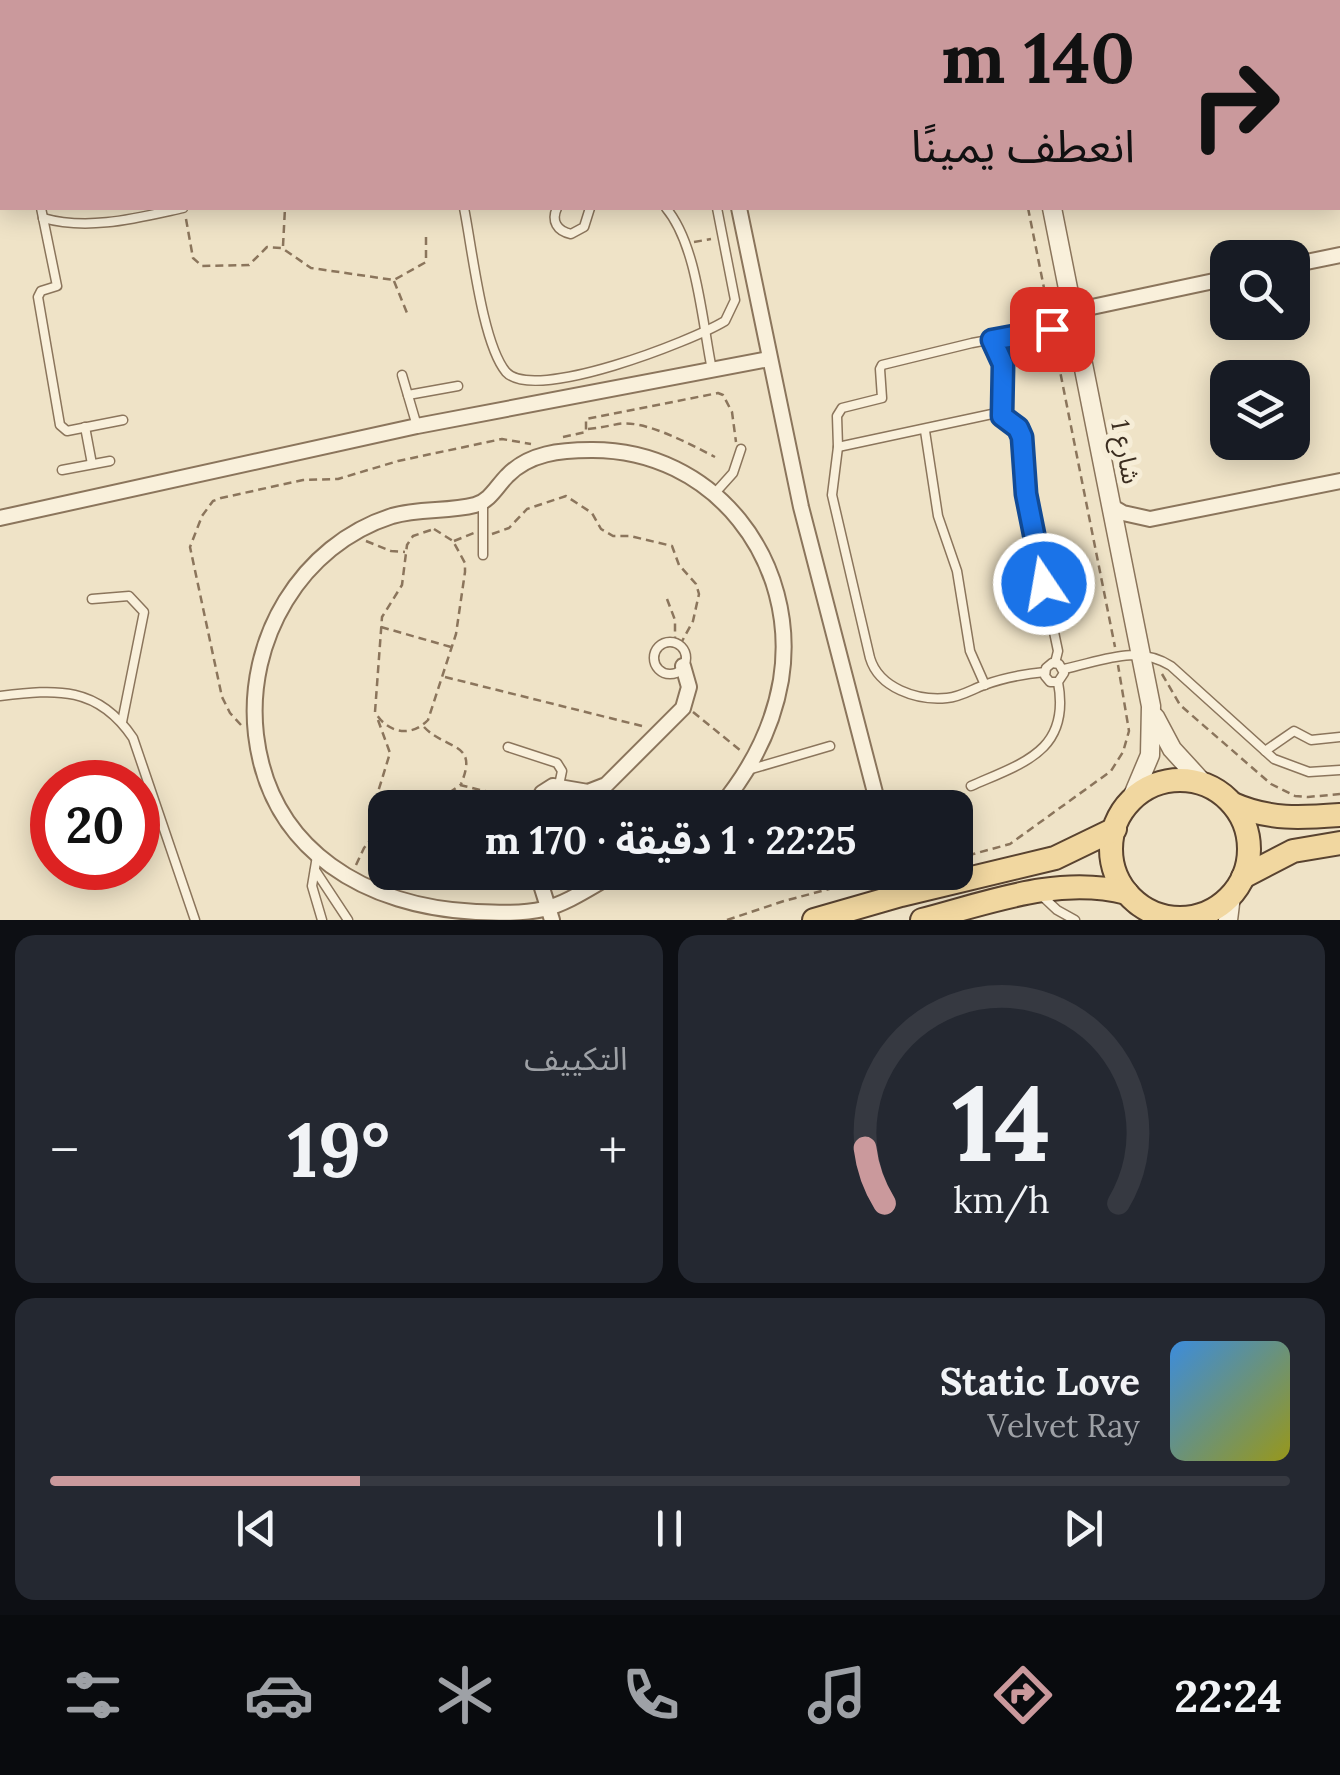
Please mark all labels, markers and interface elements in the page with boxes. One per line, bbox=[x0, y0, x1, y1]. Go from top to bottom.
text: 140 m bbox=[941, 13, 1135, 102]
icon: right bbox=[1170, 40, 1300, 170]
text: انعطف يمينًا bbox=[911, 117, 1135, 174]
map controls bbox=[1210, 240, 1310, 460]
button: search bbox=[1210, 240, 1310, 340]
pin bbox=[1010, 287, 1095, 372]
icon: arrive bbox=[1025, 302, 1080, 357]
button: layers bbox=[1210, 360, 1310, 460]
street label: شارع 1 bbox=[1101, 417, 1148, 487]
position arrow bbox=[992, 532, 1096, 636]
speed limit sign: 20 bbox=[30, 760, 160, 890]
text: 22:25 · 1 دقيقة · 170 m bbox=[485, 816, 856, 864]
text: التكييف bbox=[524, 1038, 628, 1079]
text: 14 bbox=[952, 1056, 1051, 1189]
text: 19° bbox=[288, 1102, 390, 1198]
text: − bbox=[50, 1115, 79, 1185]
text: + bbox=[598, 1115, 628, 1185]
text: km/h bbox=[953, 1177, 1050, 1223]
text: Static Love bbox=[940, 1357, 1140, 1405]
text: Velvet Ray bbox=[987, 1405, 1140, 1446]
icon: previous bbox=[229, 1501, 284, 1556]
icon: pause bbox=[642, 1501, 697, 1556]
icon: next bbox=[1056, 1501, 1111, 1556]
icon: filters bbox=[58, 1660, 128, 1730]
icon: car bbox=[244, 1660, 314, 1730]
icon: climate bbox=[430, 1660, 500, 1730]
icon: phone bbox=[616, 1660, 686, 1730]
icon: music bbox=[802, 1660, 872, 1730]
icon: directions bbox=[988, 1660, 1058, 1730]
text: 22:24 bbox=[1174, 1667, 1282, 1724]

